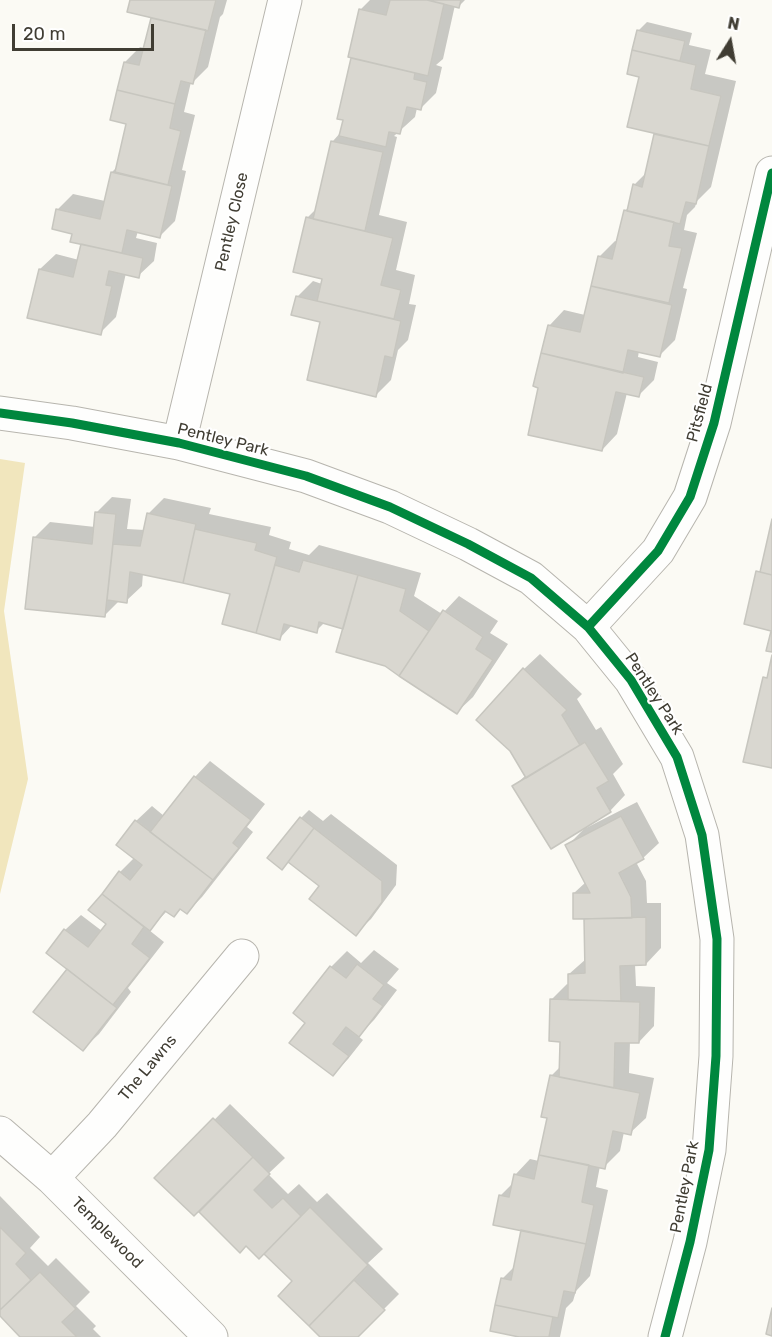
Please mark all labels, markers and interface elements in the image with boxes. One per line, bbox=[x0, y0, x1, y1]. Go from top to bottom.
scale bar bbox=[15, 12, 158, 50]
north arrow bbox=[700, 12, 760, 72]
text: N bbox=[726, 13, 741, 34]
text: 20 m bbox=[23, 23, 65, 45]
street label: Pentley Close bbox=[211, 171, 253, 273]
street label: Pitsfield bbox=[683, 382, 717, 444]
street label: Pentley Park bbox=[175, 419, 271, 461]
street label: Pentley Park bbox=[620, 650, 688, 738]
street label: The Lawns bbox=[115, 1031, 181, 1105]
street label: Pentley Park bbox=[667, 1139, 703, 1235]
street label: Templewood bbox=[67, 1193, 147, 1273]

